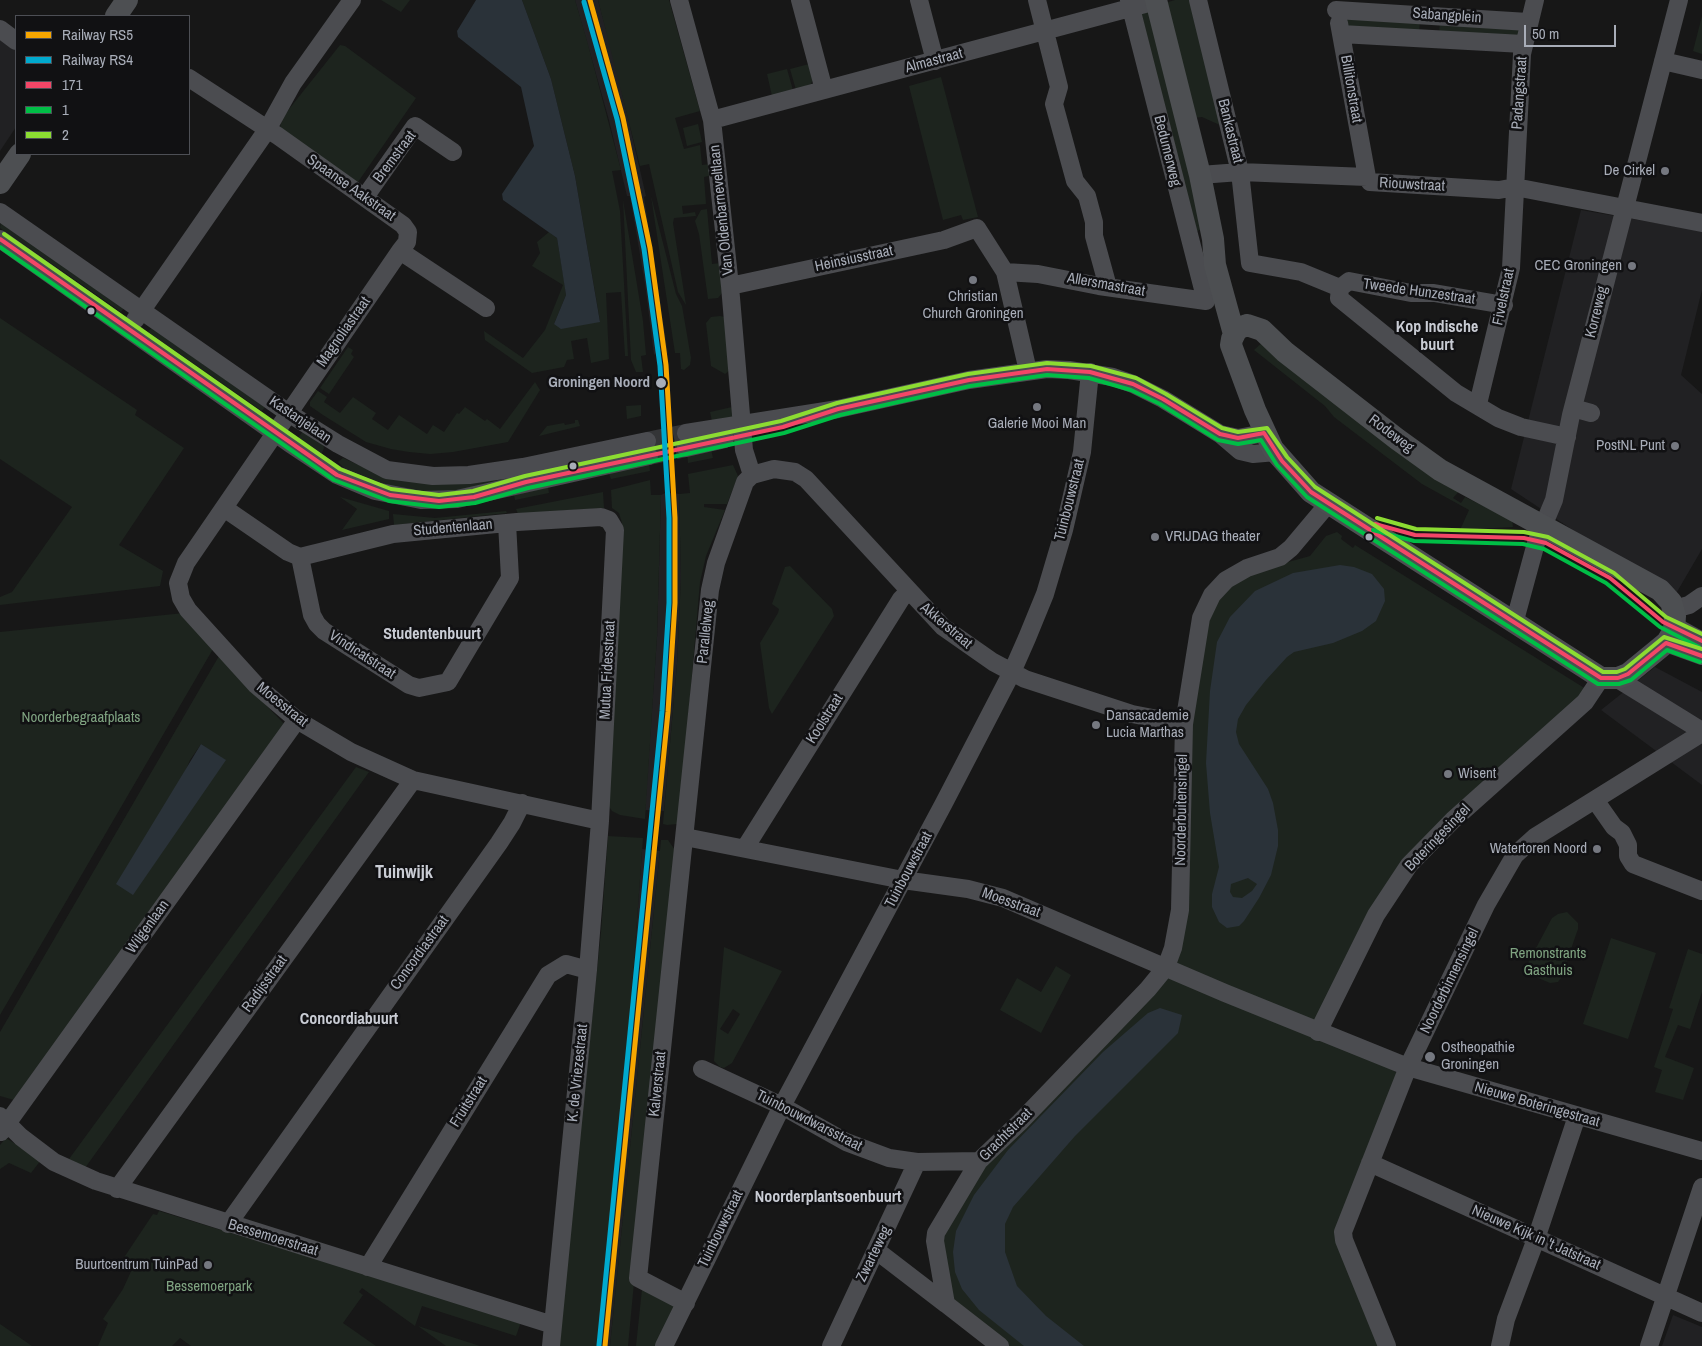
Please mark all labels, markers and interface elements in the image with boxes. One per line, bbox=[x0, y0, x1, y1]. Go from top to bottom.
street label: Sabangplein bbox=[1412, 5, 1482, 27]
legend bbox=[15, 15, 190, 155]
scale bar bbox=[1527, 15, 1620, 47]
text: 50 m bbox=[1532, 23, 1559, 44]
text: Railway RS5 bbox=[62, 24, 133, 45]
street label: Almastraat bbox=[903, 45, 965, 77]
text: Railway RS4 bbox=[62, 49, 133, 70]
street label: Billitonstraat bbox=[1336, 54, 1366, 124]
street label: Padangstraat bbox=[1508, 56, 1532, 130]
text: 171 bbox=[62, 74, 83, 95]
street label: Bankastraat bbox=[1213, 97, 1247, 165]
text: 1 bbox=[62, 99, 69, 120]
street label: Bedumerweg bbox=[1150, 114, 1184, 188]
text: 2 bbox=[62, 124, 69, 145]
street label: Bremstraat bbox=[370, 128, 420, 186]
street label: Van Oldenbarneveltlaan bbox=[706, 144, 738, 276]
street label: Spaanse Aakstraat bbox=[303, 151, 399, 225]
place label: De Cirkel bbox=[1604, 162, 1655, 180]
marker: De Cirkel bbox=[1659, 165, 1671, 177]
street label: Riouwstraat bbox=[1379, 174, 1445, 196]
street label: Heinsiusstraat bbox=[813, 242, 895, 276]
place label: CEC Groningen bbox=[1534, 257, 1622, 275]
marker: CEC Groningen bbox=[1626, 260, 1638, 272]
street label: Fivelstraat bbox=[1489, 267, 1519, 327]
street label: Allersmastraat bbox=[1066, 269, 1146, 301]
marker: Christian Church Groningen bbox=[967, 274, 979, 286]
street label: Tweede Hunzestraat bbox=[1362, 275, 1476, 309]
street label: Korreweg bbox=[1582, 284, 1612, 340]
place label: Christian Church Groningen bbox=[922, 288, 1024, 323]
street label: Magnoliastraat bbox=[313, 294, 375, 370]
unlabelled marker bbox=[86, 306, 96, 316]
district label: Kop Indische buurt bbox=[1396, 318, 1478, 356]
place label: Groningen Noord bbox=[548, 374, 650, 392]
marker: Groningen Noord bbox=[654, 376, 668, 390]
street label: Kastanjelaan bbox=[265, 393, 335, 447]
marker: Galerie Mooi Man bbox=[1031, 401, 1043, 413]
street label: Rodeweg bbox=[1365, 411, 1417, 457]
place label: Galerie Mooi Man bbox=[988, 415, 1086, 433]
place label: PostNL Punt bbox=[1596, 437, 1665, 455]
marker: PostNL Punt bbox=[1669, 440, 1681, 452]
street label: Tuinbouwstraat bbox=[1051, 457, 1089, 543]
unlabelled marker bbox=[568, 461, 578, 471]
street label: Studentenlaan bbox=[413, 516, 493, 540]
place label: VRIJDAG theater bbox=[1165, 528, 1260, 546]
marker: VRIJDAG theater bbox=[1149, 531, 1161, 543]
unlabelled marker bbox=[1364, 532, 1374, 542]
street label: Parallelweg bbox=[694, 599, 718, 665]
street label: Akkerstraat bbox=[916, 599, 976, 653]
street label: Mutua Fidesstraat bbox=[596, 620, 620, 720]
district label: Studentenbuurt bbox=[383, 625, 481, 645]
street label: Vindicatstraat bbox=[325, 627, 399, 683]
street label: Moesstraat bbox=[253, 679, 311, 731]
street label: Koolstraat bbox=[803, 691, 847, 747]
place label: Dansacademie Lucia Marthas bbox=[1106, 707, 1189, 742]
park label: Noorderbegraafplaats bbox=[22, 709, 140, 727]
marker: Dansacademie Lucia Marthas bbox=[1090, 719, 1102, 731]
street label: Noorderbuitensingel bbox=[1172, 754, 1192, 866]
place label: Wisent bbox=[1458, 765, 1496, 783]
marker: Wisent bbox=[1442, 768, 1454, 780]
street label: Boteringesingel bbox=[1402, 801, 1474, 875]
street label: Tuinbouwstraat bbox=[881, 829, 937, 911]
place label: Watertoren Noord bbox=[1490, 840, 1587, 858]
marker: Watertoren Noord bbox=[1591, 843, 1603, 855]
district label: Tuinwijk bbox=[375, 862, 433, 884]
street label: Moesstraat bbox=[979, 884, 1043, 922]
street label: Wilgenlaan bbox=[123, 897, 173, 957]
street label: Concordiastraat bbox=[387, 912, 453, 994]
street label: Noorderbinnensingel bbox=[1417, 925, 1483, 1037]
park label: Remonstrants Gasthuis bbox=[1510, 945, 1586, 980]
street label: Radijsstraat bbox=[238, 952, 292, 1016]
district label: Concordiabuurt bbox=[300, 1010, 398, 1030]
street label: K. de Vriezestraat bbox=[564, 1023, 592, 1123]
place label: Ostheopathie Groningen bbox=[1441, 1039, 1515, 1074]
street label: Kalverstraat bbox=[646, 1050, 670, 1118]
marker: Ostheopathie Groningen bbox=[1423, 1050, 1437, 1064]
street label: Fruitstraat bbox=[447, 1073, 491, 1131]
street label: Nieuwe Boteringestraat bbox=[1472, 1079, 1602, 1131]
street label: Tuinbouwdwarsstraat bbox=[753, 1087, 865, 1155]
street label: Grachtstraat bbox=[976, 1105, 1036, 1165]
street label: Tuinbouwstraat bbox=[695, 1187, 747, 1271]
district label: Noorderplantsoenbuurt bbox=[755, 1188, 901, 1208]
street label: Nieuwe Kijk in 't Jatstraat bbox=[1469, 1201, 1603, 1275]
street label: Bessemoerstraat bbox=[226, 1216, 320, 1260]
street label: Zwarteweg bbox=[853, 1223, 895, 1285]
place label: Buurtcentrum TuinPad bbox=[75, 1256, 198, 1274]
marker: Buurtcentrum TuinPad bbox=[202, 1259, 214, 1271]
park label: Bessemoerpark bbox=[166, 1278, 252, 1296]

